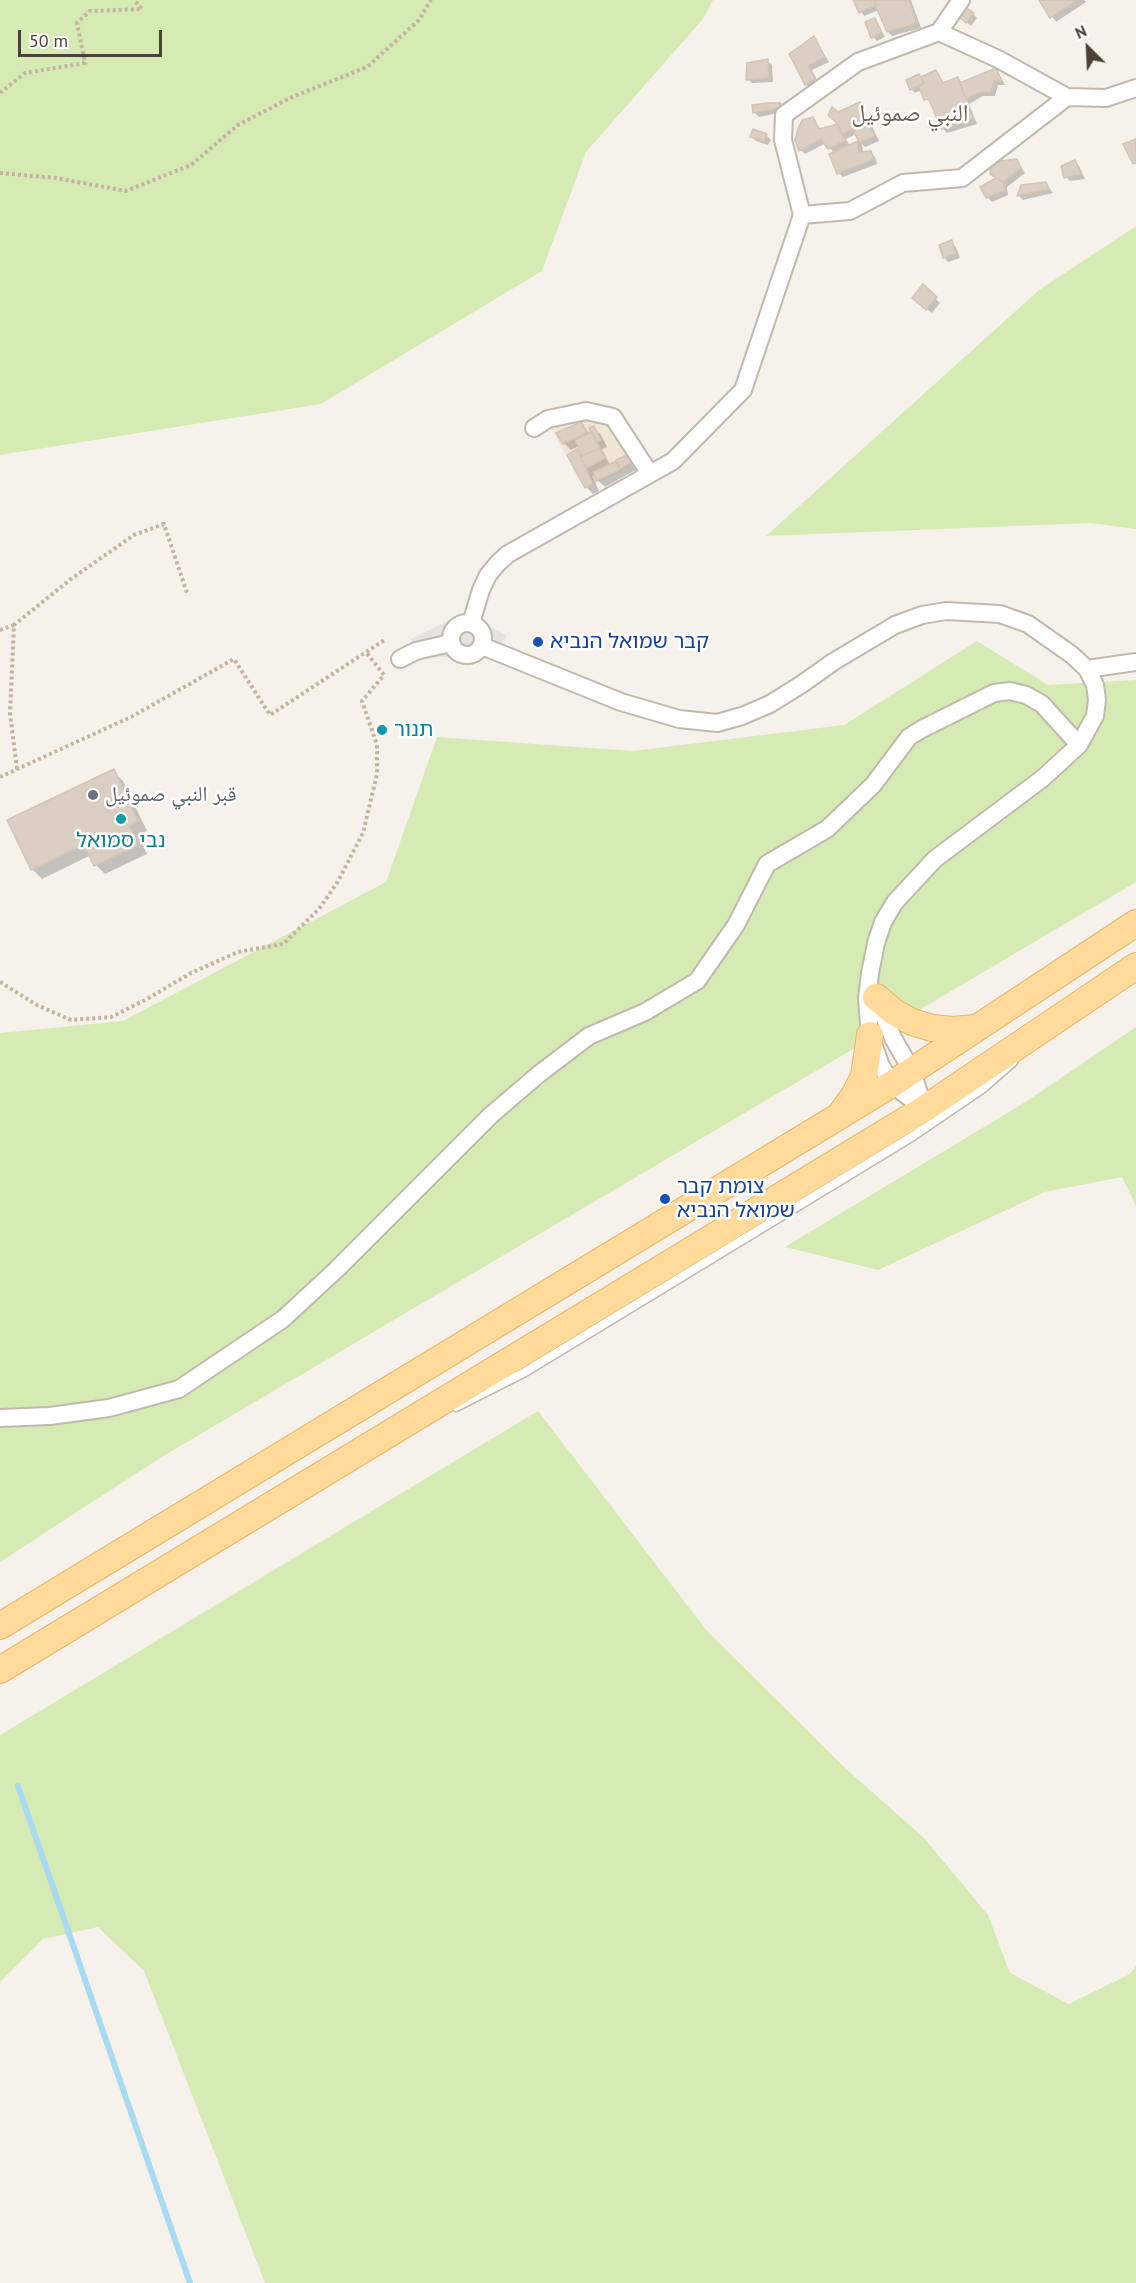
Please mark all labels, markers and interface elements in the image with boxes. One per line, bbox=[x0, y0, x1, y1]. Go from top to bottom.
scale bar bbox=[21, 18, 165, 56]
north arrow bbox=[1058, 18, 1118, 78]
text: N bbox=[1072, 20, 1090, 43]
text: 50 m bbox=[29, 29, 68, 52]
district label: النبي صموئيل bbox=[851, 100, 969, 128]
place label: קבר שמואל הנביא bbox=[550, 629, 709, 655]
marker: קבר שמואל הנביא bbox=[531, 635, 545, 649]
place label: תנור bbox=[394, 717, 433, 743]
marker: תנור bbox=[375, 723, 389, 737]
place label: قبر النبي صموئيل bbox=[105, 782, 237, 808]
marker: قبر النبي صموئيل bbox=[86, 788, 100, 802]
marker: נבי סמואל bbox=[114, 812, 128, 826]
place label: נבי סמואל bbox=[76, 828, 166, 854]
place label: צומת קבר שמואל הנביא bbox=[677, 1174, 795, 1224]
marker: צומת קבר שמואל הנביא bbox=[658, 1192, 672, 1206]

